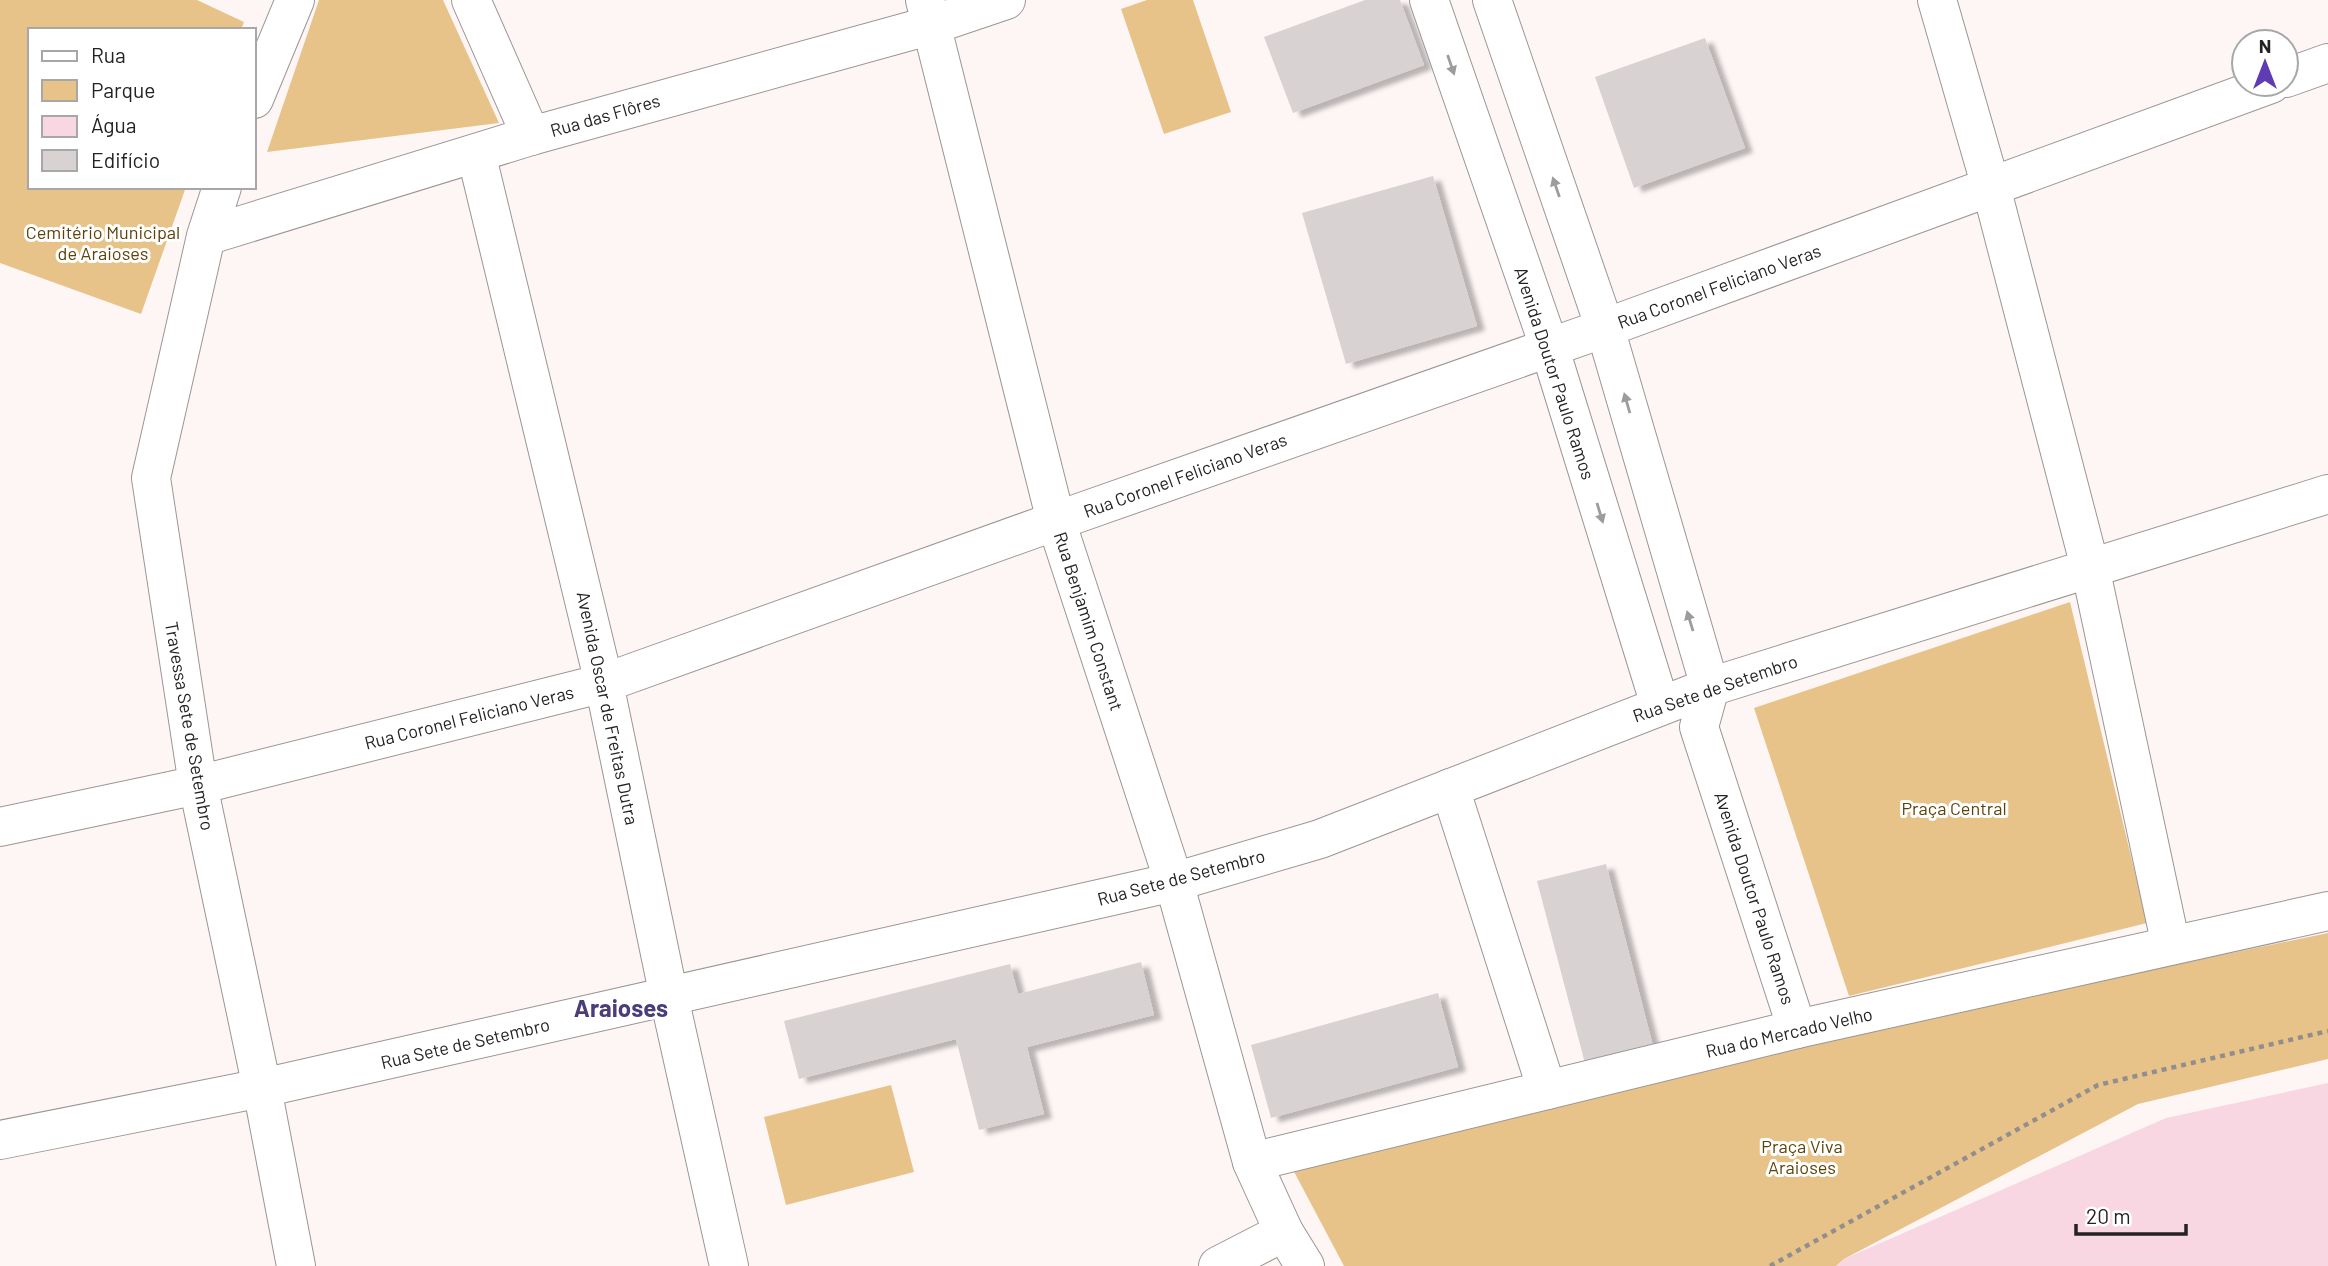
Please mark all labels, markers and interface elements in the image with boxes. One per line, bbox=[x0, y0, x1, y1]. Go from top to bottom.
legend bbox=[28, 28, 256, 189]
north arrow bbox=[2230, 28, 2300, 98]
text: N bbox=[2259, 34, 2271, 57]
text: Rua bbox=[91, 42, 126, 67]
one-way arrow bbox=[1446, 54, 1457, 75]
text: Parque bbox=[91, 77, 156, 102]
street label: Rua das Flôres bbox=[548, 89, 662, 141]
text: Água bbox=[91, 112, 137, 137]
text: Edifício bbox=[91, 147, 160, 172]
one-way arrow bbox=[1550, 176, 1561, 197]
park label: Cemitério Municipal de Araioses bbox=[26, 221, 180, 264]
street label: Rua Coronel Feliciano Veras bbox=[1614, 239, 1824, 333]
street label: Avenida Doutor Paulo Ramos bbox=[1510, 264, 1600, 482]
one-way arrow bbox=[1621, 392, 1631, 413]
street label: Rua Coronel Feliciano Veras bbox=[1080, 428, 1290, 522]
one-way arrow bbox=[1596, 503, 1606, 524]
street label: Rua Benjamim Constant bbox=[1050, 529, 1128, 713]
street label: Avenida Oscar de Freitas Dutra bbox=[572, 589, 644, 827]
one-way arrow bbox=[1685, 611, 1695, 632]
street label: Travessa Sete de Setembro bbox=[161, 620, 219, 832]
street label: Rua Sete de Setembro bbox=[1630, 649, 1800, 727]
street label: Rua Coronel Feliciano Veras bbox=[362, 680, 576, 754]
street label: Avenida Doutor Paulo Ramos bbox=[1710, 789, 1800, 1007]
park label: Praça Central bbox=[1901, 797, 2007, 819]
street label: Rua Sete de Setembro bbox=[1095, 844, 1267, 910]
district label: Araioses bbox=[574, 993, 668, 1022]
street label: Rua do Mercado Velho bbox=[1704, 1002, 1874, 1062]
street label: Rua Sete de Setembro bbox=[378, 1013, 552, 1073]
park label: Praça Viva Araioses bbox=[1761, 1135, 1843, 1178]
scale bar bbox=[2076, 1192, 2186, 1236]
text: 20 m bbox=[2086, 1203, 2131, 1228]

